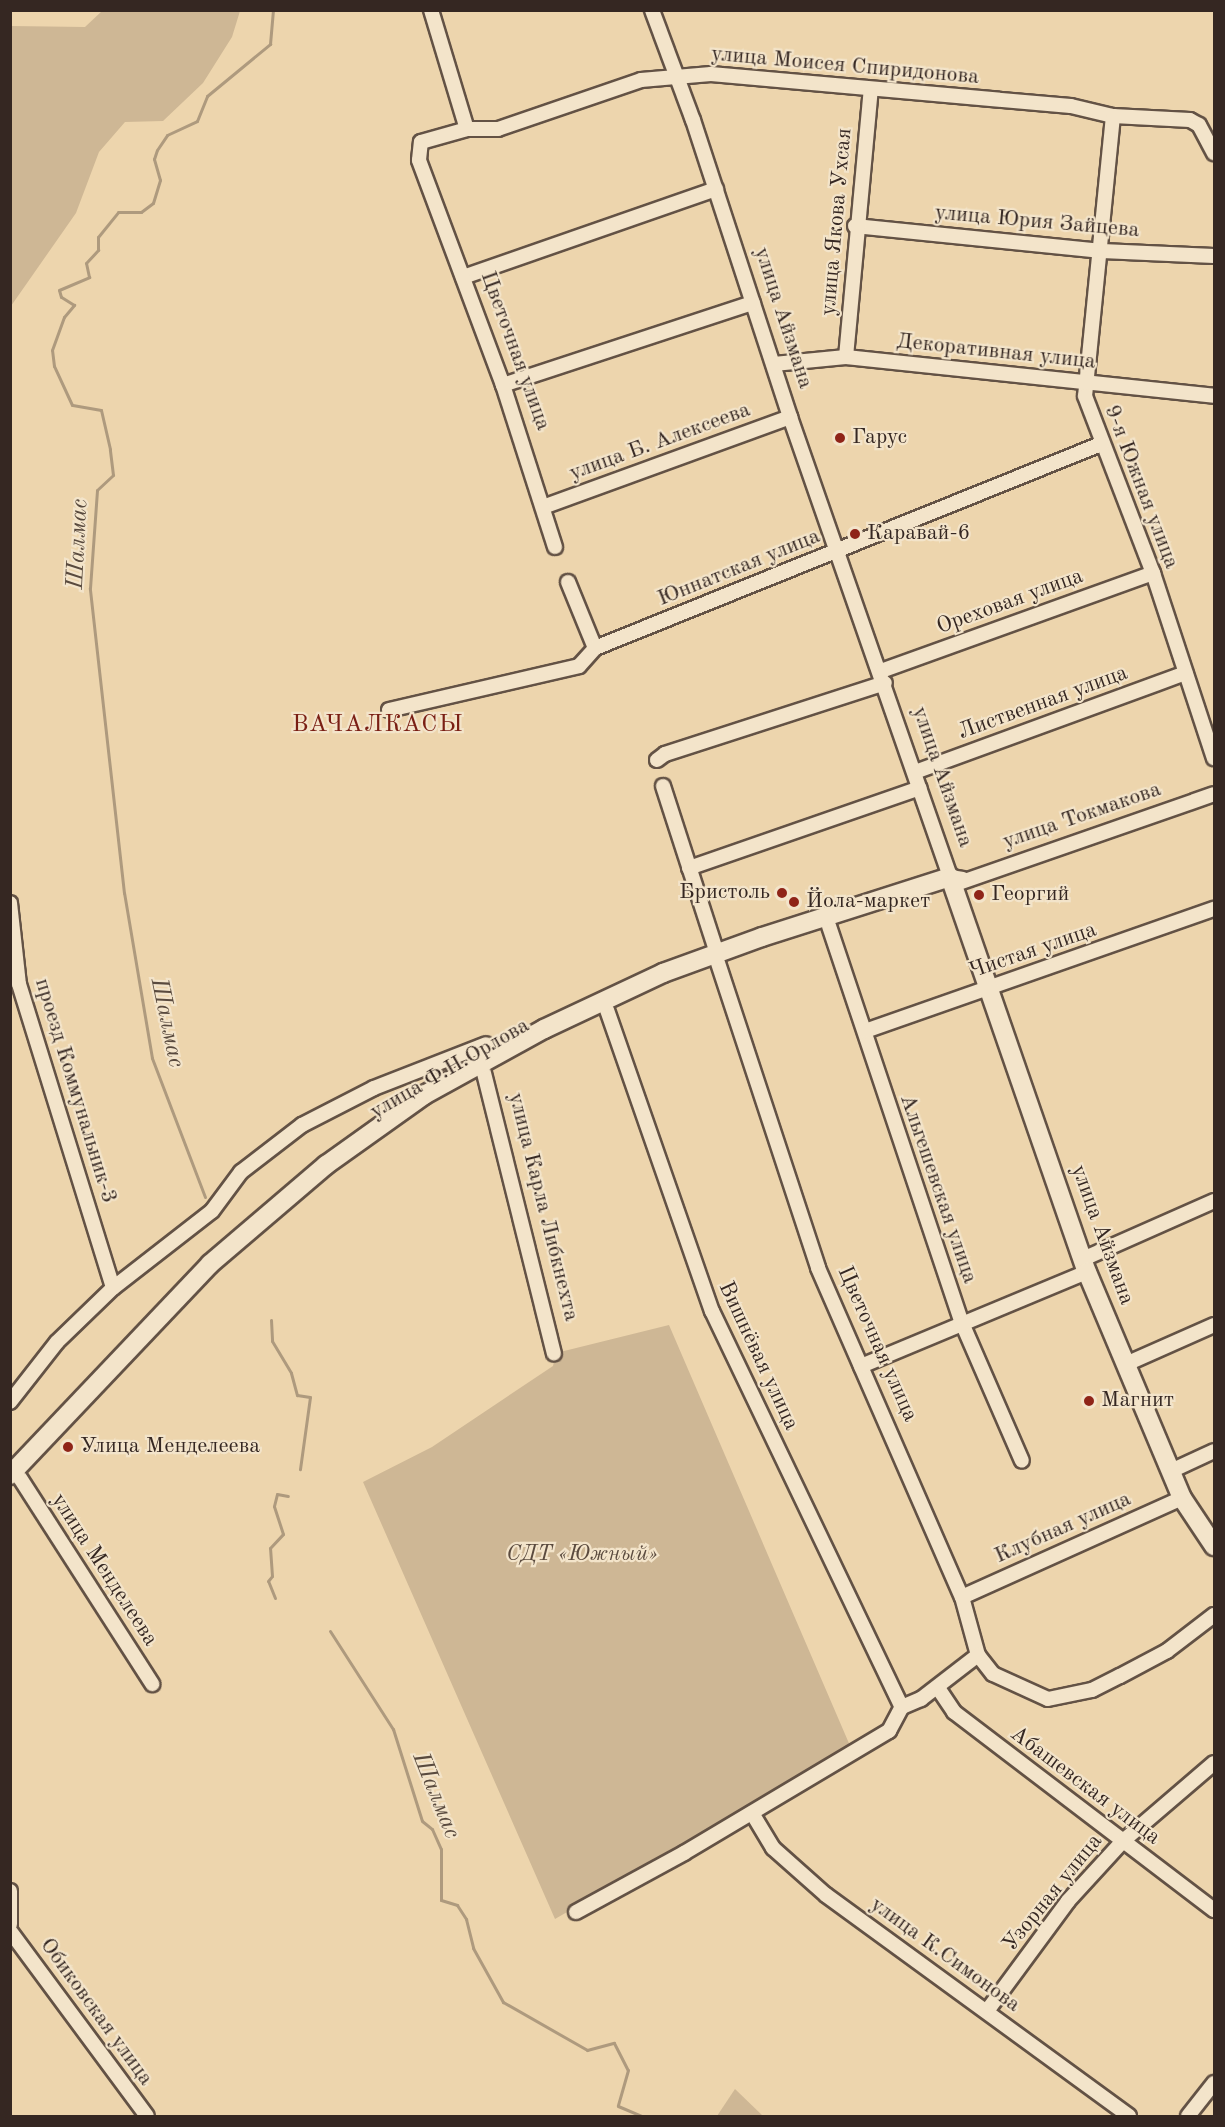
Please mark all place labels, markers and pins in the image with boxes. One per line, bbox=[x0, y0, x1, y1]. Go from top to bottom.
place label: Гарус bbox=[852, 425, 907, 451]
marker: Гарус bbox=[833, 431, 847, 445]
place label: Каравай-6 bbox=[867, 521, 970, 547]
marker: Каравай-6 bbox=[848, 527, 862, 541]
place label: Бристоль bbox=[679, 880, 770, 906]
place label: Георгий bbox=[991, 882, 1069, 908]
marker: Бристоль bbox=[775, 886, 789, 900]
marker: Георгий bbox=[972, 888, 986, 902]
place label: Йола-маркет bbox=[806, 889, 930, 915]
marker: Йола-маркет bbox=[787, 895, 801, 909]
place label: Магнит bbox=[1101, 1388, 1174, 1414]
marker: Магнит bbox=[1082, 1394, 1096, 1408]
place label: Улица Менделеева bbox=[80, 1434, 260, 1460]
marker: Улица Менделеева bbox=[61, 1440, 75, 1454]

